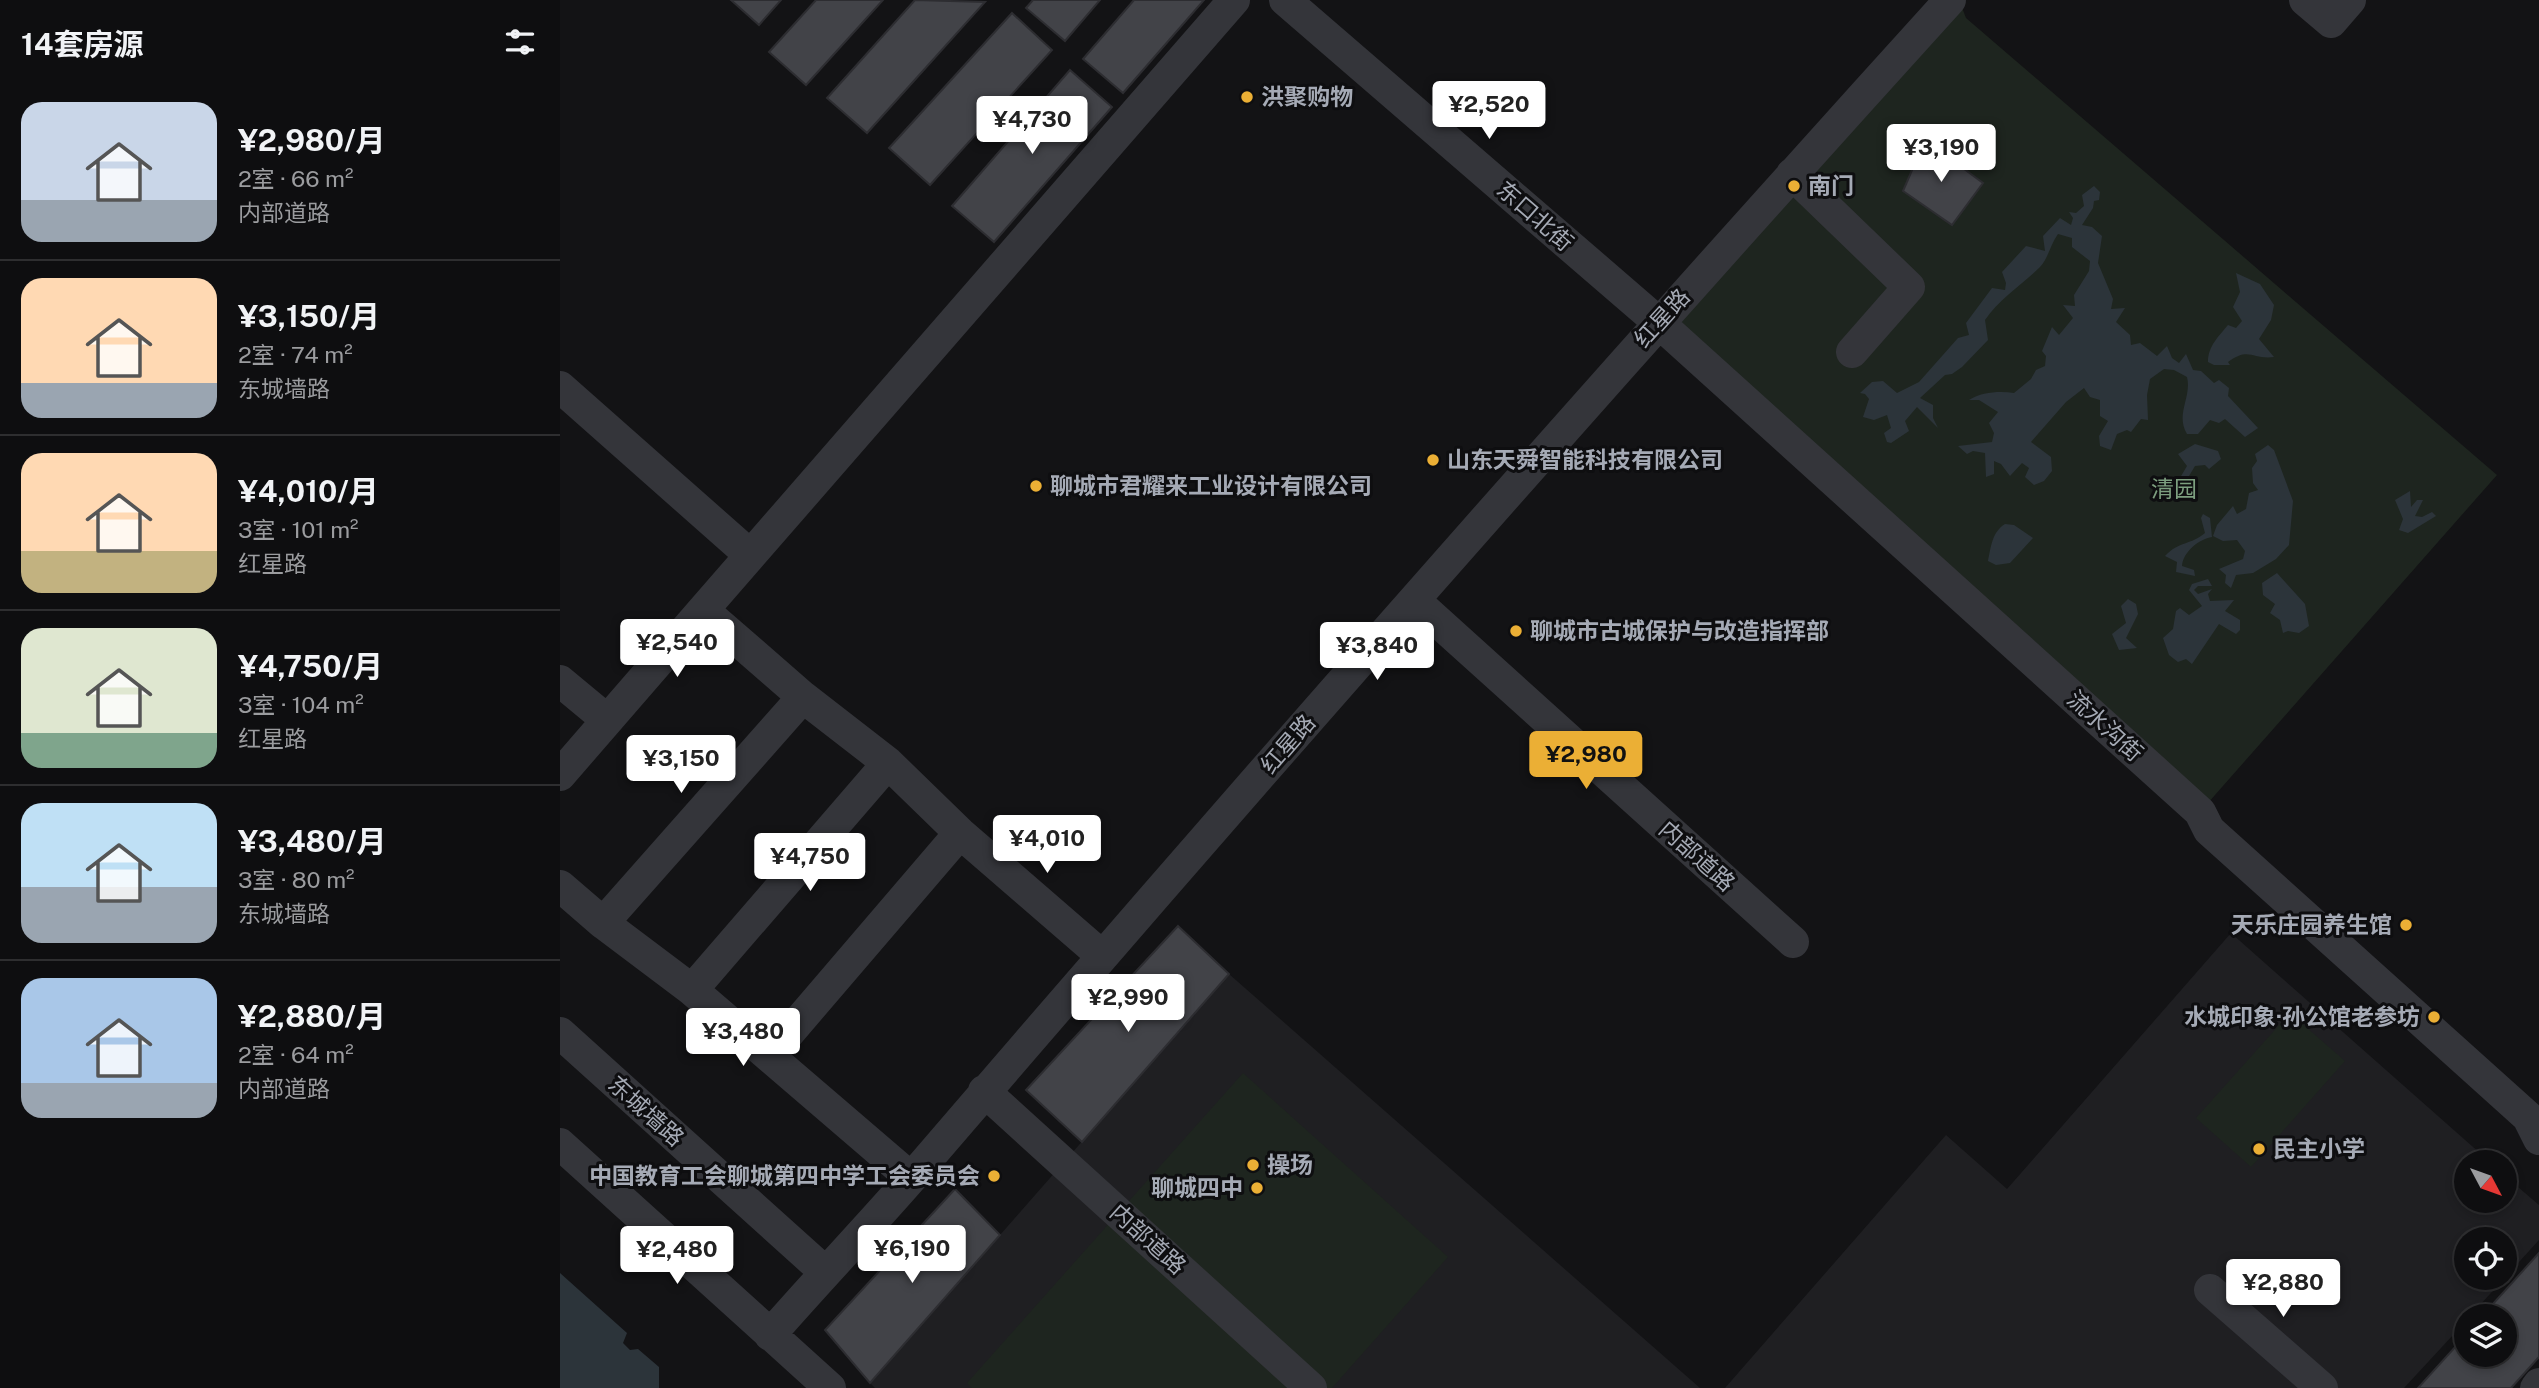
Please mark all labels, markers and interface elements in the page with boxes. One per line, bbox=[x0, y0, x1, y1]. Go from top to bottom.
icon: filters bbox=[501, 23, 539, 61]
text: 14套房源 bbox=[21, 26, 144, 62]
pin: ¥2,520 bbox=[1432, 82, 1546, 141]
place label: 洪聚购物 bbox=[1261, 83, 1353, 110]
marker: 洪聚购物 bbox=[1239, 89, 1255, 105]
text: ¥2,520 bbox=[1448, 90, 1530, 117]
pin: ¥4,730 bbox=[975, 96, 1089, 156]
text: ¥4,730 bbox=[993, 105, 1071, 132]
text: ¥2,980/月 bbox=[238, 122, 386, 158]
pin: ¥3,190 bbox=[1884, 124, 1998, 184]
icon: home bbox=[77, 130, 161, 214]
text: ¥3,190 bbox=[1903, 133, 1979, 160]
text: 2室 · 66 m² bbox=[238, 165, 353, 192]
place label: 南门 bbox=[1808, 172, 1854, 199]
street label: 东口北街 bbox=[1492, 175, 1579, 256]
marker: 南门 bbox=[1786, 178, 1802, 194]
text: 内部道路 bbox=[238, 199, 330, 226]
street label: 红星路 bbox=[1629, 283, 1695, 352]
text: ¥3,150/月 bbox=[238, 298, 380, 334]
icon: home bbox=[77, 306, 161, 390]
text: 2室 · 74 m² bbox=[238, 341, 353, 368]
text: 东城墙路 bbox=[238, 375, 330, 402]
place label: 山东天舜智能科技有限公司 bbox=[1447, 446, 1723, 473]
marker: 山东天舜智能科技有限公司 bbox=[1425, 452, 1441, 468]
place label: 聊城市君耀来工业设计有限公司 bbox=[1050, 472, 1372, 499]
text: ¥4,010/月 bbox=[238, 473, 379, 509]
park label: 清园 bbox=[2151, 475, 2197, 502]
marker: 聊城市君耀来工业设计有限公司 bbox=[1028, 478, 1044, 494]
icon: home bbox=[77, 481, 161, 565]
text: 3室 · 101 m² bbox=[238, 516, 359, 543]
text: 红星路 bbox=[238, 550, 307, 577]
place label: 聊城市古城保护与改造指挥部 bbox=[1530, 617, 1829, 644]
pin: ¥2,540 bbox=[620, 620, 734, 679]
pin: ¥3,840 bbox=[1320, 622, 1434, 682]
marker: 聊城市古城保护与改造指挥部 bbox=[1508, 623, 1524, 639]
text: ¥2,540 bbox=[636, 628, 718, 655]
text: ¥3,840 bbox=[1336, 631, 1418, 658]
text: ¥4,750/月 bbox=[238, 648, 383, 684]
icon: home bbox=[77, 656, 161, 740]
street label: 流水沟街 bbox=[2062, 685, 2149, 766]
text: 3室 · 104 m² bbox=[238, 691, 364, 718]
street label: 红星路 bbox=[1255, 709, 1320, 779]
text: 红星路 bbox=[238, 725, 307, 752]
pin: ¥2,980 bbox=[1529, 732, 1643, 791]
pin: ¥3,150 bbox=[624, 736, 738, 795]
text: ¥2,980 bbox=[1545, 740, 1627, 767]
text: ¥3,150 bbox=[642, 744, 720, 771]
street label: 内部道路 bbox=[1654, 815, 1741, 896]
pin: ¥4,010 bbox=[990, 816, 1104, 875]
text: ¥3,480/月 bbox=[238, 823, 386, 859]
text: ¥4,010 bbox=[1009, 824, 1085, 851]
icon: home bbox=[77, 831, 161, 915]
pin: ¥4,750 bbox=[753, 834, 867, 893]
text: ¥4,750 bbox=[770, 842, 850, 869]
text: 3室 · 80 m² bbox=[238, 866, 355, 893]
text: 东城墙路 bbox=[238, 900, 330, 927]
place label: 天乐庄园养生馆 bbox=[2231, 911, 2392, 938]
marker: 天乐庄园养生馆 bbox=[2398, 917, 2414, 933]
pin: ¥2,990 bbox=[1071, 974, 1185, 1034]
text: ¥2,990 bbox=[1087, 983, 1169, 1010]
text: ¥2,880/月 bbox=[238, 998, 386, 1034]
place label: 水城印象·孙公馆老参坊 bbox=[2184, 1003, 2420, 1030]
icon: home bbox=[77, 1006, 161, 1090]
pin: ¥3,480 bbox=[686, 1009, 800, 1068]
marker: 水城印象·孙公馆老参坊 bbox=[2426, 1009, 2442, 1025]
text: ¥3,480 bbox=[702, 1017, 784, 1044]
text: 2室 · 64 m² bbox=[238, 1041, 354, 1068]
street label: 东城墙路 bbox=[603, 1070, 690, 1151]
text: 内部道路 bbox=[238, 1075, 330, 1102]
place label: 民主小学 bbox=[2273, 1135, 2365, 1162]
marker: 民主小学 bbox=[2251, 1141, 2267, 1157]
north arrow bbox=[2454, 1150, 2516, 1213]
map controls bbox=[2454, 1150, 2517, 1367]
place label: 操场 bbox=[1267, 1151, 1313, 1178]
marker: 操场 bbox=[1245, 1157, 1261, 1173]
place label: 中国教育工会聊城第四中学工会委员会 bbox=[589, 1162, 980, 1189]
marker: 中国教育工会聊城第四中学工会委员会 bbox=[986, 1168, 1002, 1184]
place label: 聊城四中 bbox=[1151, 1174, 1243, 1201]
marker: 聊城四中 bbox=[1249, 1180, 1265, 1196]
street label: 内部道路 bbox=[1105, 1198, 1192, 1279]
pin: ¥2,480 bbox=[620, 1226, 734, 1286]
pin: ¥6,190 bbox=[855, 1226, 969, 1285]
button: locate bbox=[2454, 1227, 2517, 1290]
text: ¥6,190 bbox=[874, 1234, 950, 1261]
text: ¥2,480 bbox=[636, 1235, 718, 1262]
pin: ¥2,880 bbox=[2226, 1260, 2340, 1319]
text: ¥2,880 bbox=[2242, 1268, 2324, 1295]
button: layers bbox=[2454, 1304, 2517, 1367]

